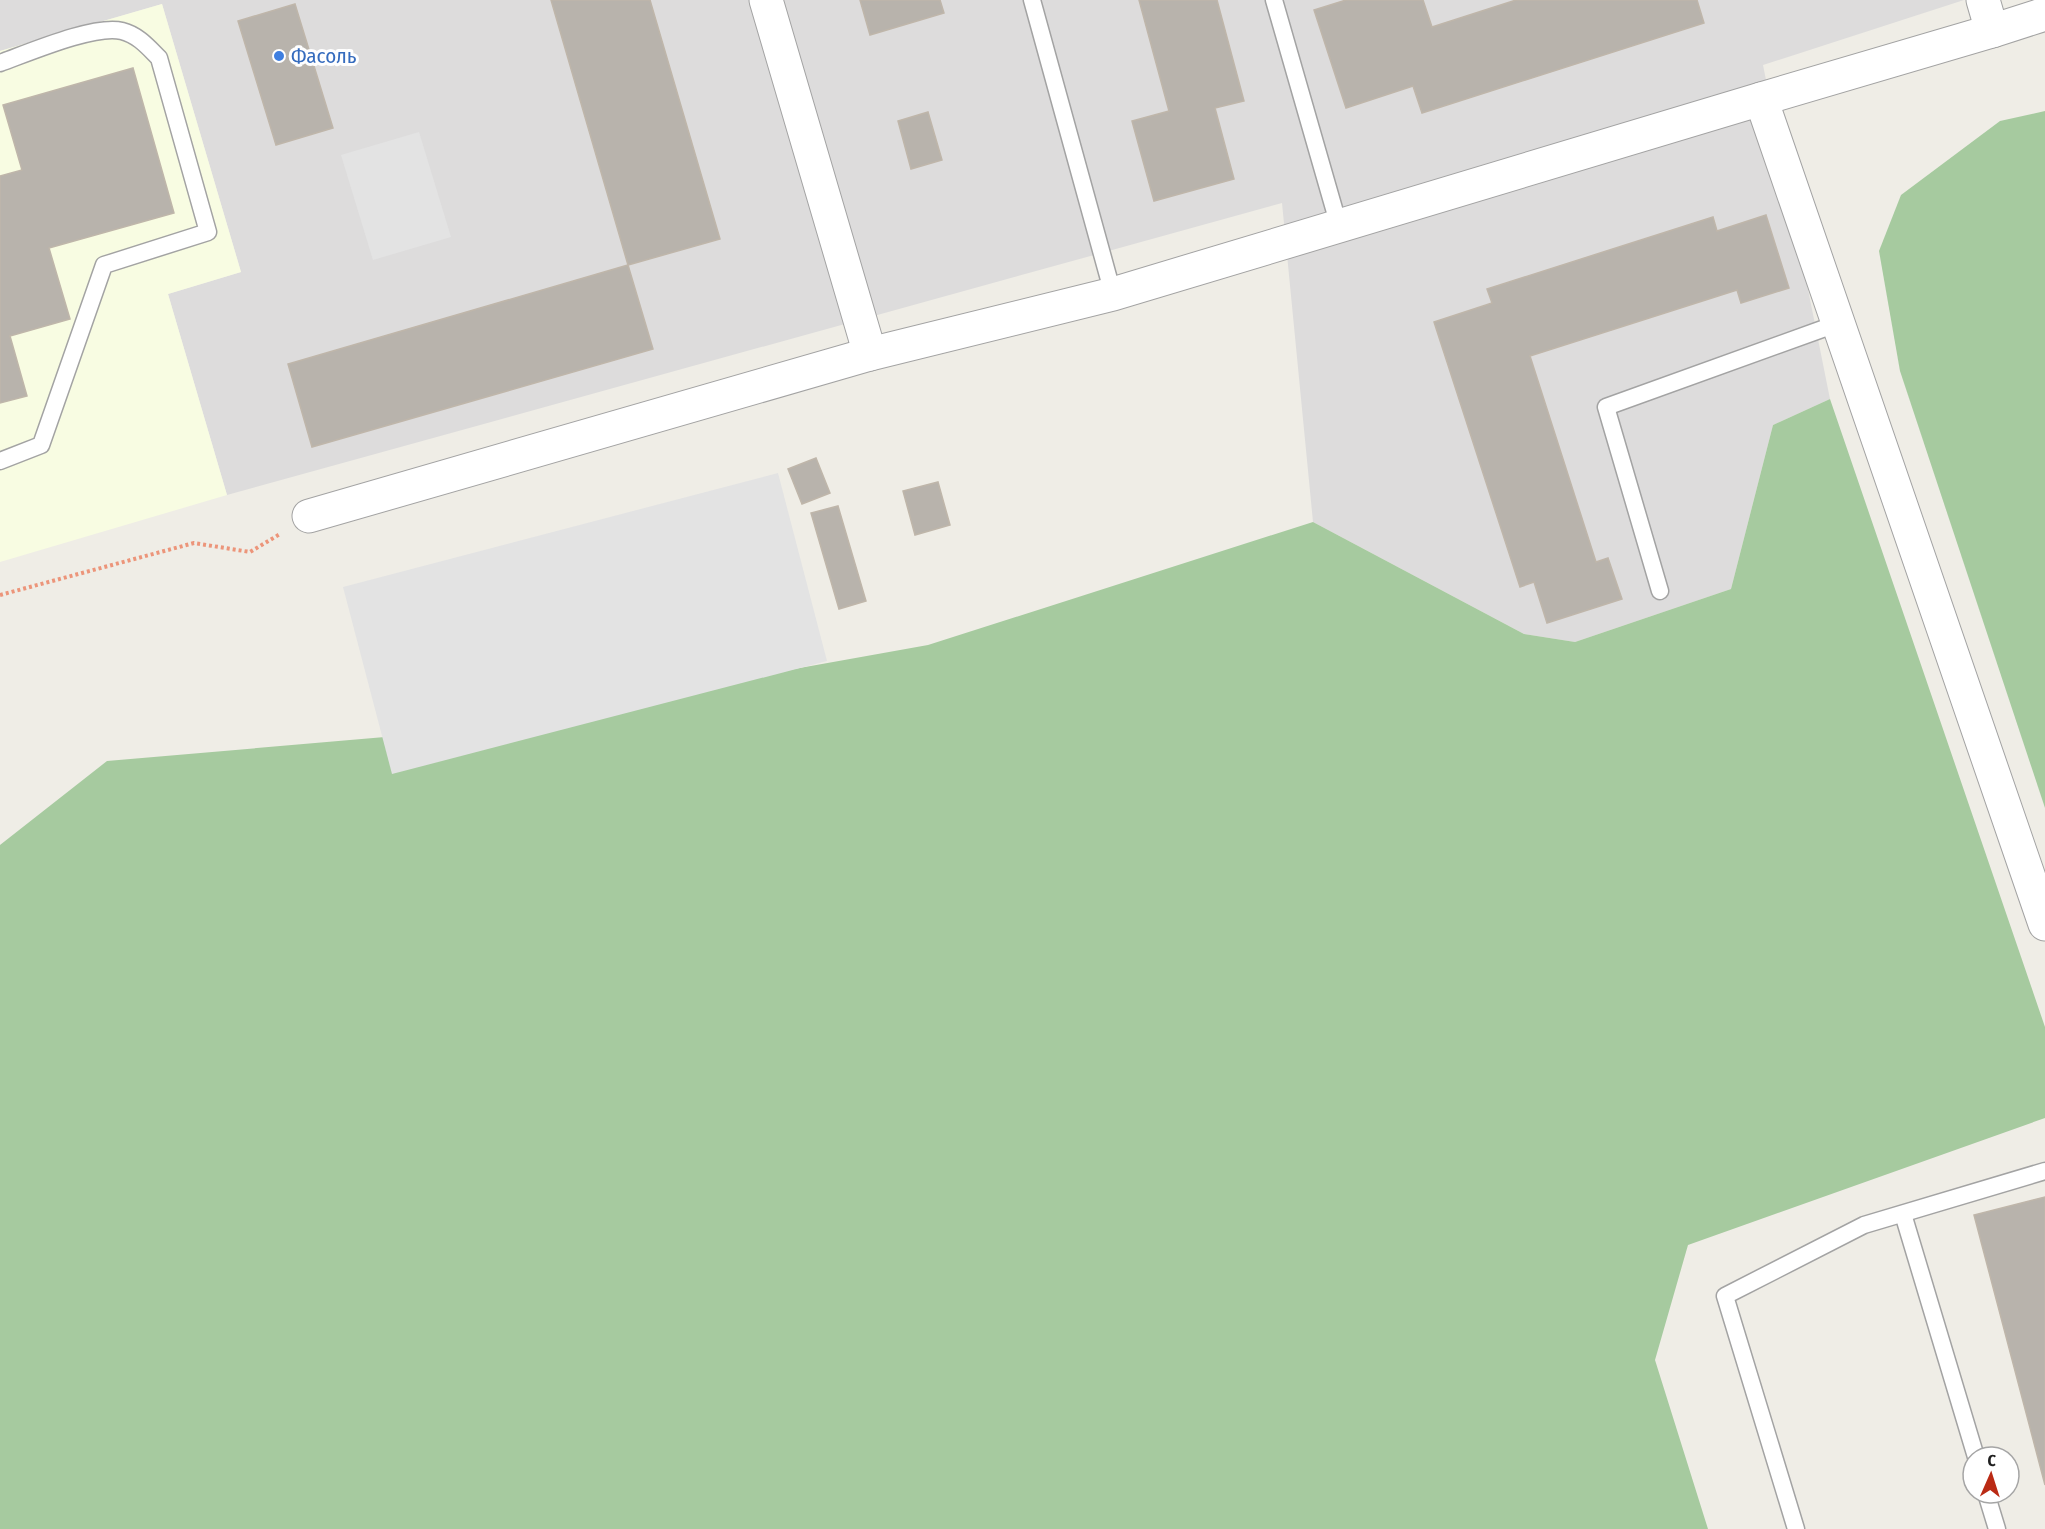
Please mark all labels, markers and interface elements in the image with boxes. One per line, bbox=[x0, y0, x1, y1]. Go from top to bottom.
place label: Фасоль bbox=[291, 43, 357, 69]
marker: Фасоль bbox=[272, 49, 286, 63]
north arrow bbox=[1961, 1445, 2021, 1505]
text: С bbox=[1987, 1451, 1997, 1470]

